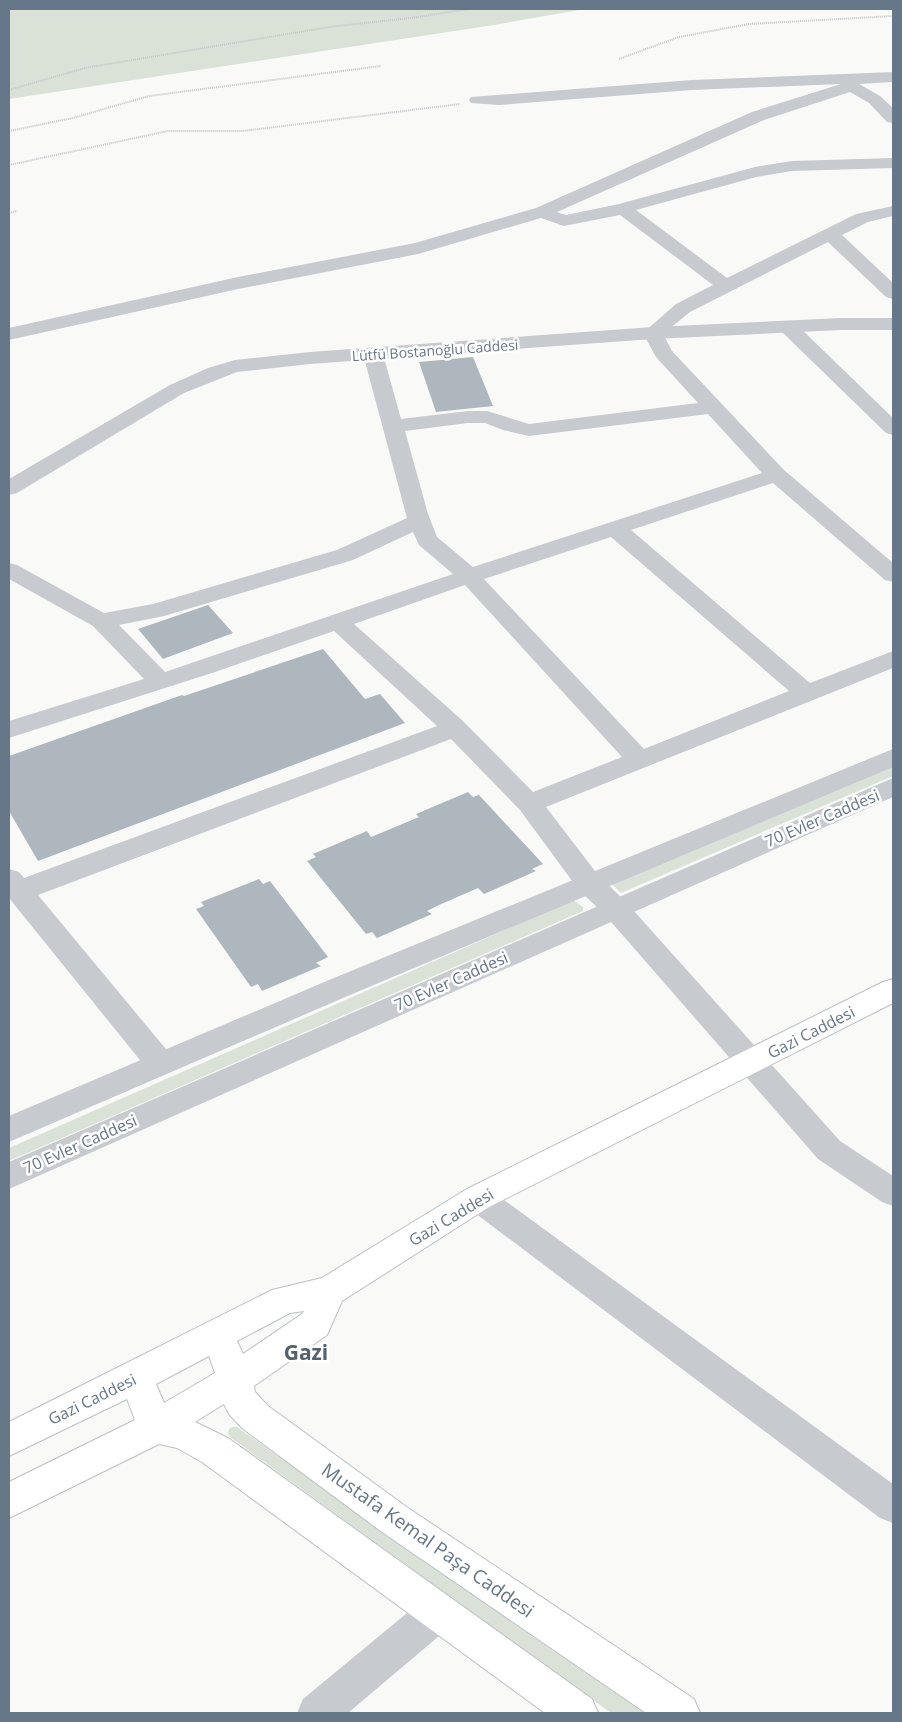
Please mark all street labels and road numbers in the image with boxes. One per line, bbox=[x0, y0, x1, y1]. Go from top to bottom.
street label: Lütfü Bostanoğlu Caddesi bbox=[351, 335, 519, 365]
street label: 70 Evler Caddesi bbox=[761, 784, 883, 852]
street label: 70 Evler Caddesi bbox=[391, 946, 511, 1016]
street label: Gazi Caddesi bbox=[763, 1001, 859, 1063]
street label: 70 Evler Caddesi bbox=[20, 1109, 140, 1179]
street label: Gazi Caddesi bbox=[404, 1183, 498, 1251]
street label: Gazi Caddesi bbox=[44, 1368, 140, 1430]
street label: Mustafa Kemal Paşa Caddesi bbox=[316, 1456, 540, 1624]

